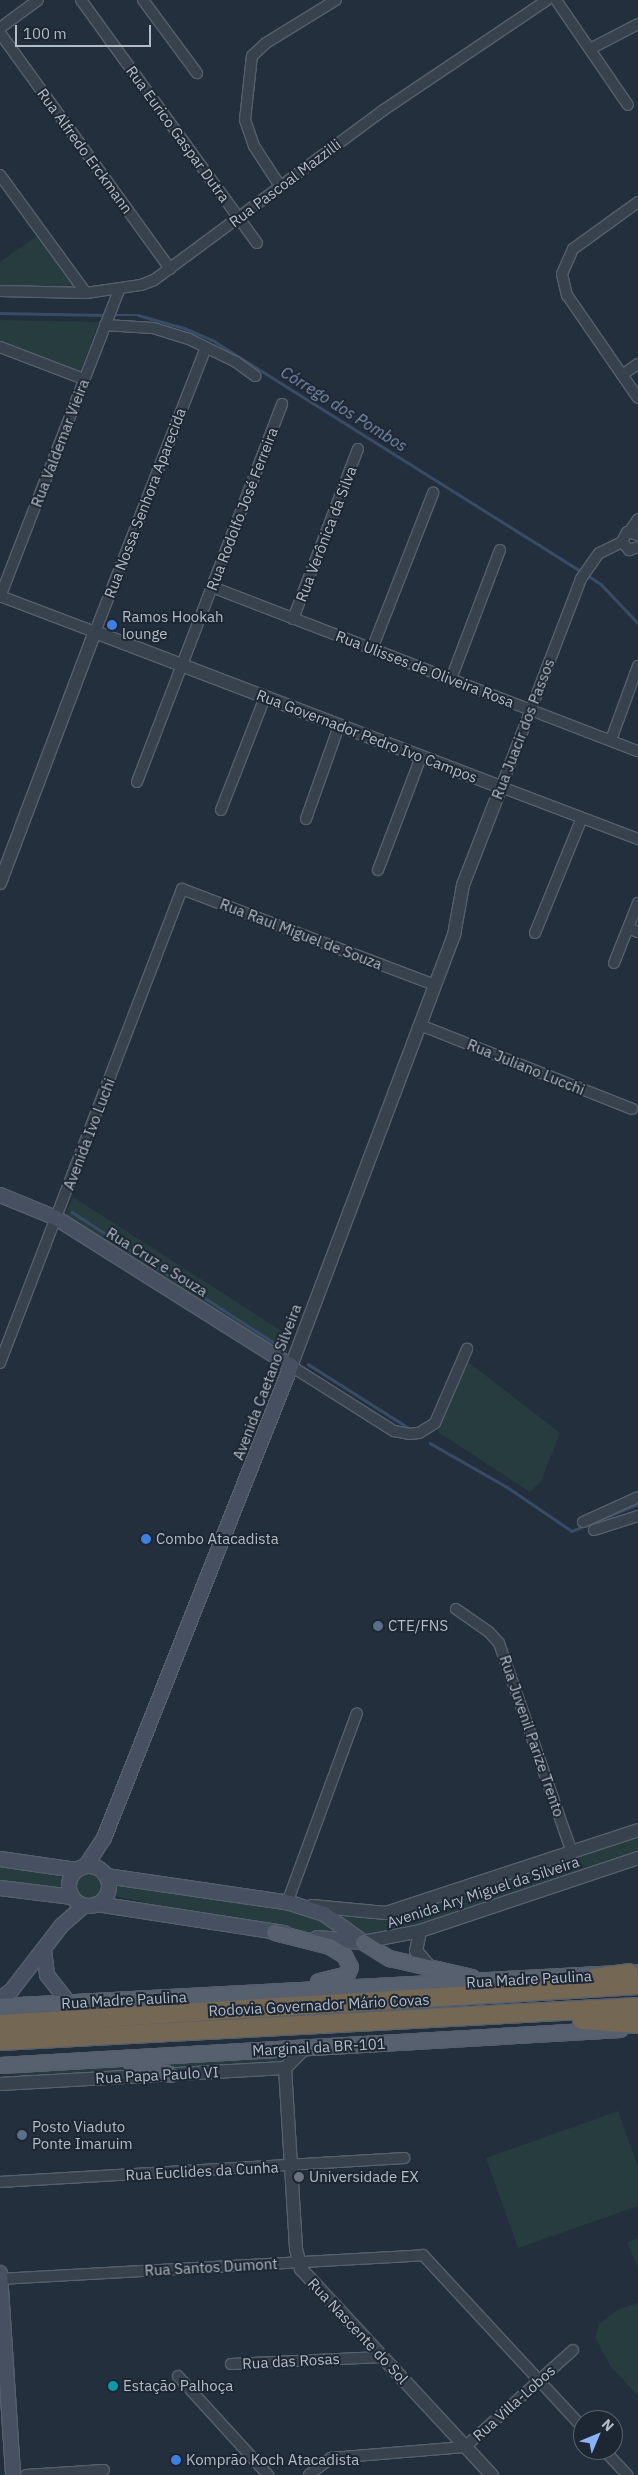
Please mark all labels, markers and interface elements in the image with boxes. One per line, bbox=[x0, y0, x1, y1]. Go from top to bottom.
scale bar bbox=[18, 15, 154, 47]
text: 100 m bbox=[23, 24, 67, 43]
street label: Rua Eurico Gaspar Dutra bbox=[122, 62, 234, 206]
street label: Rua Alfredo Erckmann bbox=[34, 85, 136, 217]
street label: Rua Pascoal Mazzilli bbox=[226, 135, 344, 231]
water label: Córrego dos Pombos bbox=[277, 362, 411, 456]
street label: Rua Valdemar Vieira bbox=[27, 376, 93, 510]
street label: Rua Nossa Senhora Aparecida bbox=[100, 405, 190, 601]
street label: Rua Rodolfo José Ferreira bbox=[203, 425, 281, 593]
street label: Rua Verônica da Silva bbox=[292, 464, 360, 604]
place label: Ramos Hookah lounge bbox=[122, 607, 224, 642]
marker: Ramos Hookah lounge bbox=[106, 619, 118, 631]
street label: Rua Ulisses de Oliveira Rosa bbox=[333, 627, 517, 711]
street label: Rua Juacir dos Passos bbox=[488, 656, 558, 802]
street label: Rua Governador Pedro Ivo Campos bbox=[254, 685, 480, 787]
street label: Rua Raul Miguel de Souza bbox=[217, 895, 385, 973]
street label: Rua Juliano Lucchi bbox=[465, 1035, 587, 1099]
street label: Avenida Ivo Luchi bbox=[59, 1076, 119, 1192]
street label: Rua Cruz e Souza bbox=[103, 1224, 211, 1300]
street label: Avenida Caetano Silveira bbox=[229, 1301, 305, 1463]
place label: Combo Atacadista bbox=[156, 1530, 279, 1548]
marker: Combo Atacadista bbox=[140, 1533, 152, 1545]
place label: CTE/FNS bbox=[388, 1617, 448, 1635]
marker: CTE/FNS bbox=[372, 1620, 384, 1632]
street label: Rua Juvenil Parize Trento bbox=[496, 1653, 568, 1819]
street label: Avenida Ary Miguel da Silveira bbox=[385, 1852, 581, 1932]
street label: Rua Madre Paulina bbox=[466, 1967, 592, 1991]
street label: Rua Madre Paulina bbox=[61, 1988, 187, 2012]
street label: Rodovia Governador Mário Covas bbox=[208, 1990, 430, 2020]
street label: Marginal da BR-101 bbox=[252, 2035, 386, 2059]
street label: Rua Papa Paulo VI bbox=[95, 2063, 219, 2087]
place label: Posto Viaduto Ponte Imaruim bbox=[32, 2117, 133, 2152]
marker: Posto Viaduto Ponte Imaruim bbox=[16, 2129, 28, 2141]
street label: Rua Euclides da Cunha bbox=[125, 2158, 279, 2184]
place label: Universidade EX bbox=[309, 2168, 419, 2186]
marker: Universidade EX bbox=[293, 2171, 305, 2183]
street label: Rua Santos Dumont bbox=[144, 2255, 278, 2279]
street label: Rua Nascente do Sol bbox=[304, 2274, 412, 2388]
street label: Rua das Rosas bbox=[242, 2349, 340, 2373]
street label: Rua Villa-Lobos bbox=[469, 2361, 559, 2445]
place label: Estação Palhoça bbox=[123, 2377, 233, 2395]
marker: Estação Palhoça bbox=[107, 2380, 119, 2392]
north arrow bbox=[573, 2410, 623, 2460]
text: N bbox=[598, 2415, 618, 2435]
place label: Komprão Koch Atacadista bbox=[186, 2451, 359, 2469]
marker: Komprão Koch Atacadista bbox=[170, 2454, 182, 2466]

